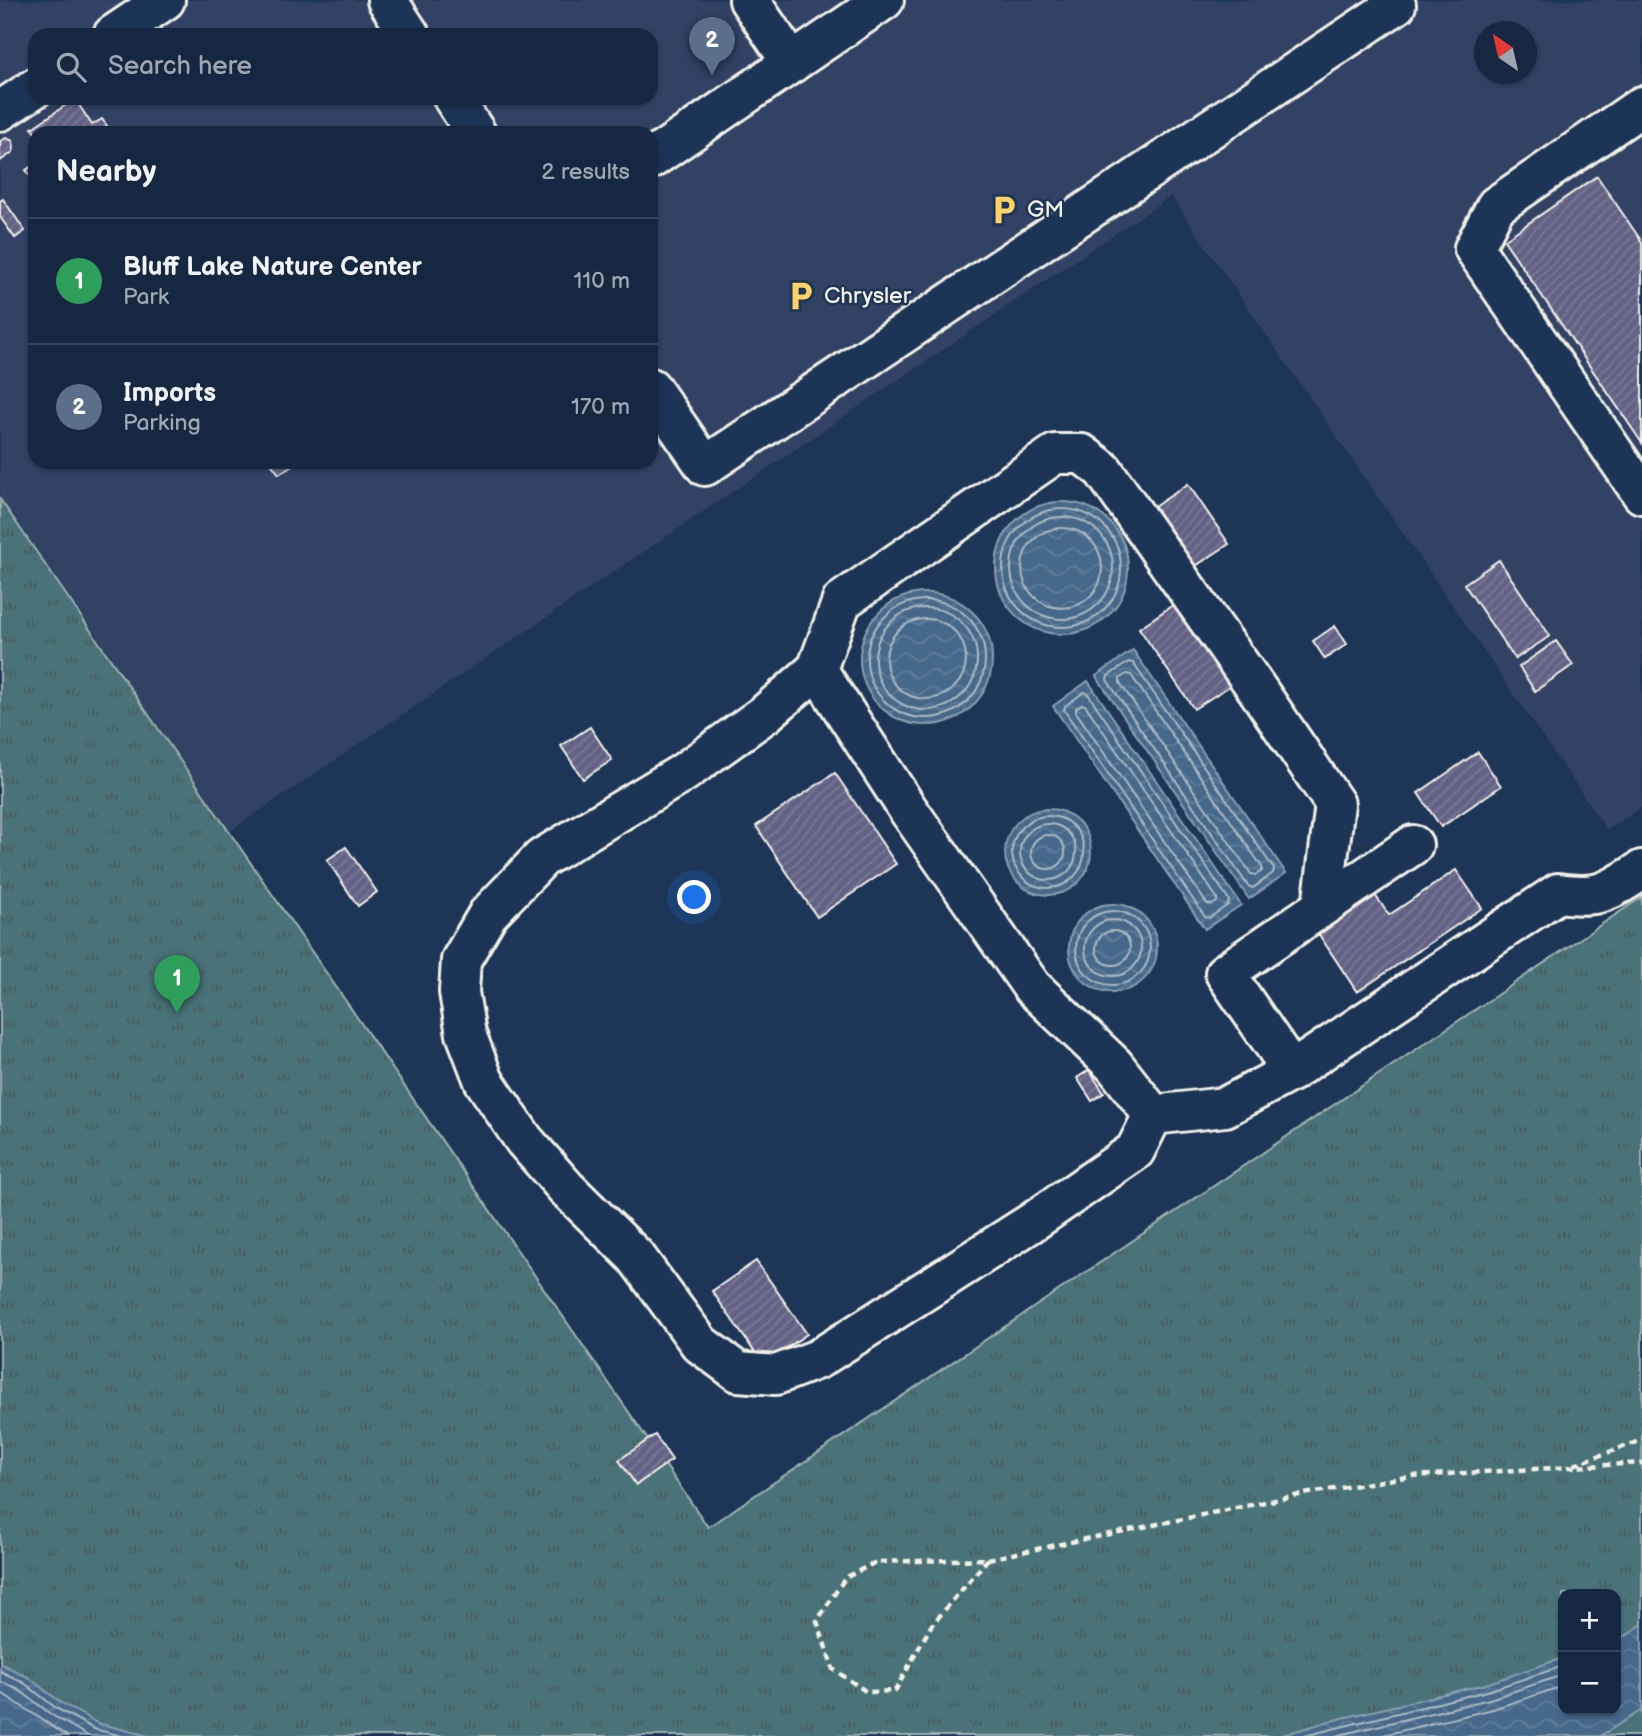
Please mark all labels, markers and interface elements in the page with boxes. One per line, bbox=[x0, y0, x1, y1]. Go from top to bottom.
pin: 2 bbox=[689, 17, 735, 75]
north arrow bbox=[1474, 21, 1537, 84]
search box bbox=[28, 28, 658, 105]
icon: search bbox=[52, 48, 90, 86]
text: Search here bbox=[108, 51, 252, 82]
text: Nearby bbox=[56, 154, 156, 190]
text: 2 results bbox=[541, 158, 630, 186]
parking icon: GM bbox=[987, 193, 1021, 227]
place label: GM bbox=[1027, 196, 1064, 224]
text: Bluff Lake Nature Center bbox=[123, 252, 422, 283]
text: 1 bbox=[74, 267, 84, 295]
text: 110 m bbox=[573, 267, 630, 295]
parking icon: Chrysler bbox=[784, 279, 818, 313]
place label: Chrysler bbox=[824, 282, 912, 310]
text: Park bbox=[123, 283, 169, 311]
text: Imports bbox=[123, 378, 216, 409]
text: 2 bbox=[72, 393, 86, 421]
text: 170 m bbox=[571, 393, 630, 421]
text: Parking bbox=[123, 409, 201, 437]
your location bbox=[677, 880, 711, 914]
pin: 1 bbox=[154, 955, 200, 1013]
map controls bbox=[1558, 1589, 1621, 1715]
button: + bbox=[1558, 1589, 1621, 1652]
button: − bbox=[1558, 1652, 1621, 1715]

